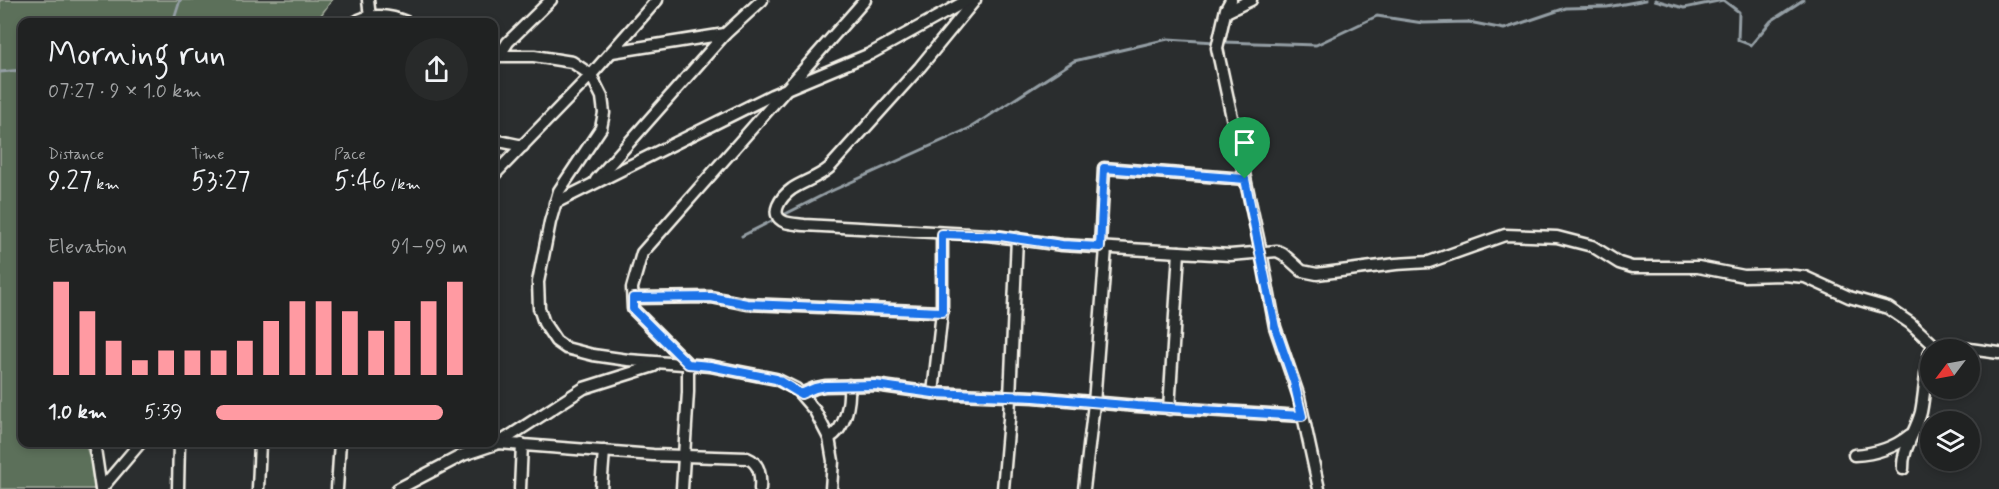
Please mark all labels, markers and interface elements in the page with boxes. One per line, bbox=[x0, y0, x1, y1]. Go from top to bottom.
text: Morning run bbox=[48, 33, 226, 77]
button: share bbox=[405, 38, 468, 101]
text: 07:27 · 9 × 1.0 km bbox=[48, 78, 202, 105]
pin bbox=[1219, 117, 1270, 179]
icon: arrive bbox=[1228, 126, 1261, 159]
text: Distance bbox=[48, 144, 104, 165]
text: Time bbox=[191, 144, 225, 165]
text: Pace bbox=[334, 144, 366, 165]
text: 9.27 bbox=[48, 165, 92, 199]
text: 53:27 bbox=[191, 165, 250, 199]
text: 5:46 bbox=[334, 165, 386, 199]
text: km bbox=[92, 174, 120, 195]
text: /km bbox=[386, 174, 421, 195]
text: Elevation bbox=[48, 234, 127, 261]
text: 91–99 m bbox=[391, 234, 468, 261]
north arrow bbox=[1920, 339, 1980, 399]
map controls bbox=[1920, 339, 1980, 471]
text: 1.0 km bbox=[48, 399, 107, 426]
text: 5:39 bbox=[144, 399, 182, 426]
button: layers bbox=[1920, 411, 1980, 471]

